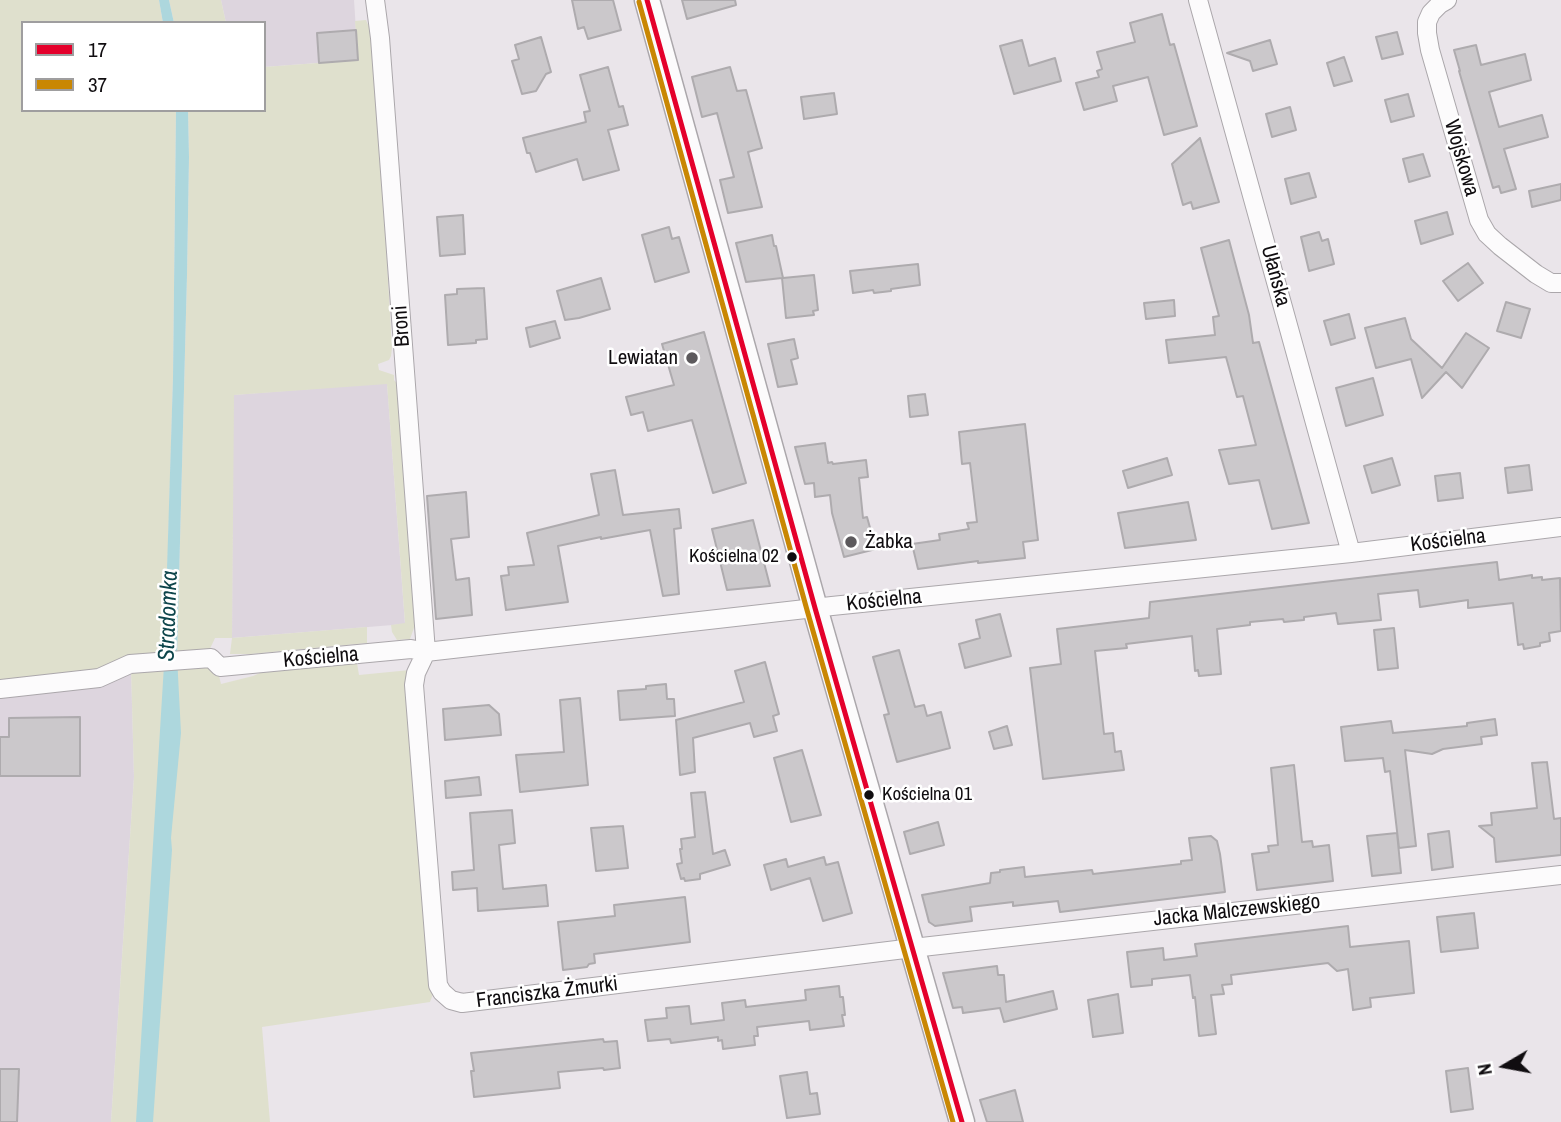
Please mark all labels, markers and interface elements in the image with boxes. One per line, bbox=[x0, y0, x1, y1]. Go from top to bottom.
legend bbox=[21, 21, 266, 112]
text: 17 bbox=[88, 35, 107, 64]
text: 37 bbox=[88, 70, 107, 99]
street label: Wojskowa bbox=[1438, 117, 1484, 199]
street label: Ułańska bbox=[1255, 243, 1295, 309]
street label: Broni bbox=[388, 305, 416, 347]
place label: Lewiatan bbox=[608, 345, 678, 371]
marker: Lewiatan bbox=[684, 350, 700, 366]
street label: Kościelna bbox=[1409, 524, 1487, 558]
place label: Żabka bbox=[865, 529, 913, 555]
marker: Żabka bbox=[843, 534, 859, 550]
place label: Kościelna 02 bbox=[689, 546, 779, 568]
marker: Kościelna 02 bbox=[785, 550, 799, 564]
water label: Stradomka bbox=[154, 570, 184, 662]
street label: Kościelna bbox=[845, 585, 923, 617]
street label: Kościelna bbox=[282, 642, 360, 674]
place label: Kościelna 01 bbox=[882, 784, 972, 806]
marker: Kościelna 01 bbox=[862, 788, 876, 802]
street label: Jacka Malczewskiego bbox=[1152, 890, 1322, 932]
street label: Franciszka Żmurki bbox=[475, 972, 619, 1014]
north arrow bbox=[1470, 1031, 1540, 1101]
text: N bbox=[1471, 1062, 1498, 1077]

